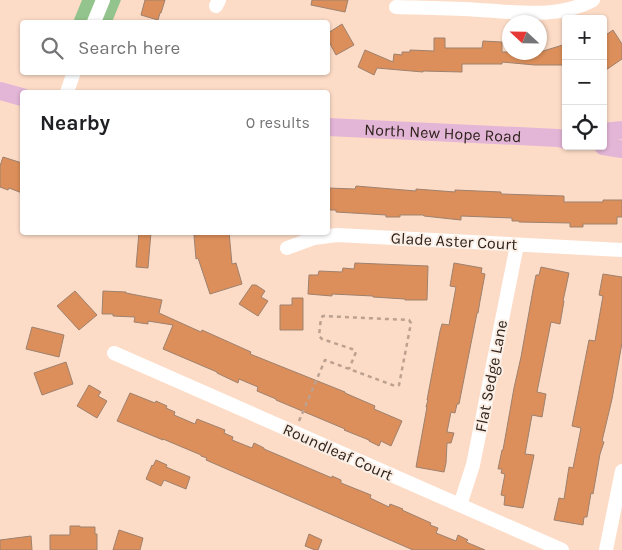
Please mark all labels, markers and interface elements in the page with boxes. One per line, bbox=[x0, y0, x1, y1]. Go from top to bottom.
north arrow bbox=[502, 15, 547, 60]
map controls bbox=[562, 15, 607, 150]
button: + bbox=[562, 15, 607, 60]
search box bbox=[20, 20, 330, 75]
icon: search bbox=[38, 34, 66, 62]
text: Search here bbox=[78, 37, 180, 59]
button: − bbox=[562, 60, 607, 105]
button: locate bbox=[562, 105, 607, 150]
text: Nearby bbox=[40, 111, 110, 135]
text: 0 results bbox=[246, 113, 310, 132]
street label: North New Hope Road bbox=[364, 119, 522, 146]
street label: Glade Aster Court bbox=[390, 228, 518, 254]
street label: Flat Sedge Lane bbox=[471, 318, 511, 434]
street label: Roundleaf Court bbox=[280, 419, 396, 485]

